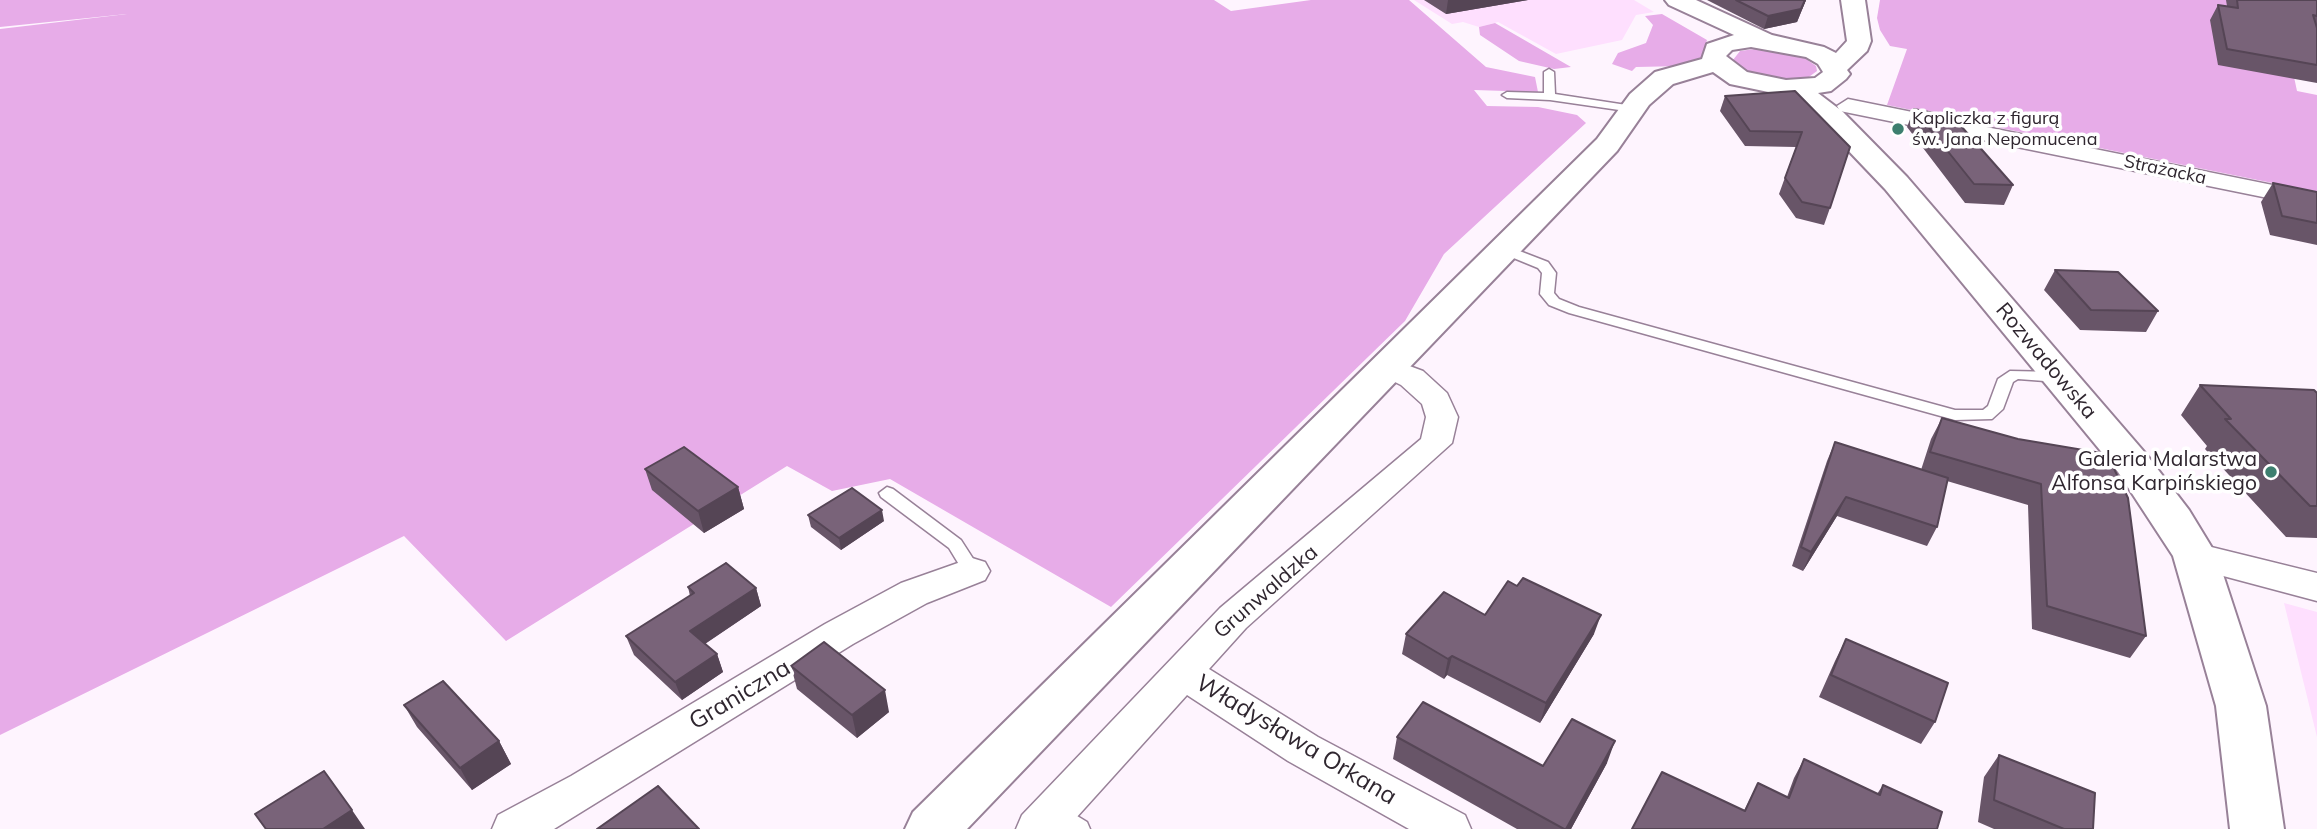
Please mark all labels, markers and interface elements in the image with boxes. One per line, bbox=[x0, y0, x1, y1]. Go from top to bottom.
place label: Kapliczka z figurą św. Jana Nepomucena bbox=[1912, 108, 2097, 150]
marker: Kapliczka z figurą św. Jana Nepomucena bbox=[1890, 121, 1906, 137]
street label: Strażacka bbox=[2122, 151, 2208, 189]
street label: Rozwadowska bbox=[1990, 298, 2102, 424]
place label: Galeria Malarstwa Alfonsa Karpińskiego bbox=[2051, 447, 2257, 497]
marker: Galeria Malarstwa Alfonsa Karpińskiego bbox=[2263, 464, 2279, 480]
street label: Grunwaldzka bbox=[1209, 540, 1323, 644]
street label: Graniczna bbox=[684, 654, 796, 736]
street label: Władysława Orkana bbox=[1190, 669, 1402, 811]

